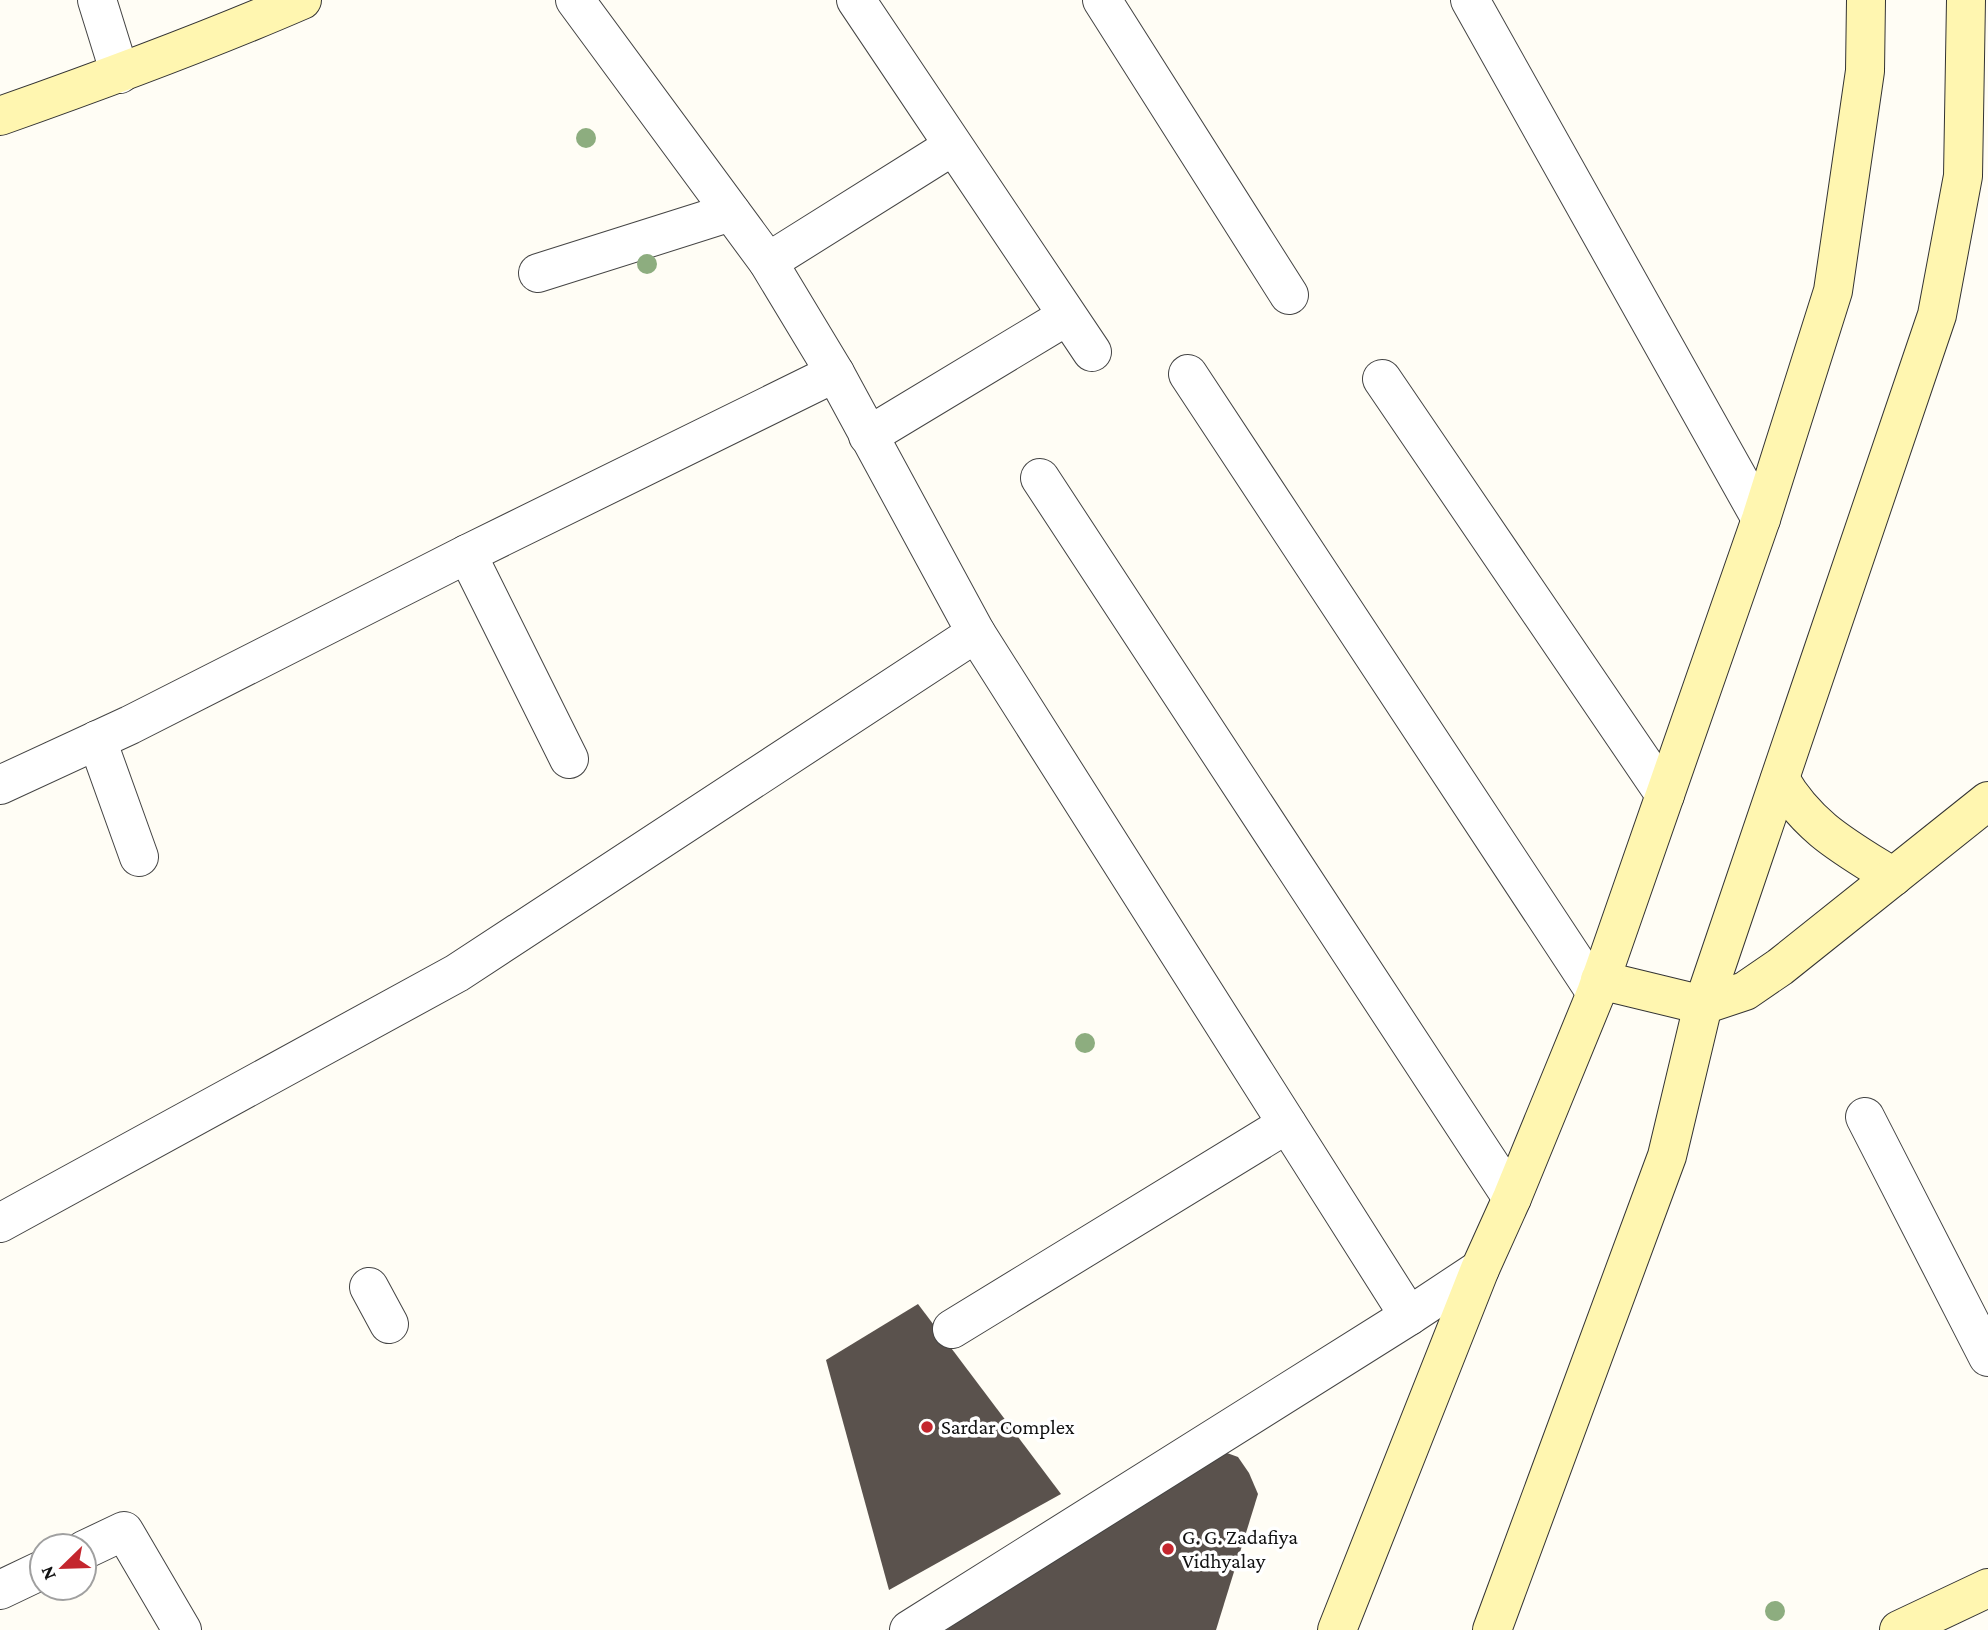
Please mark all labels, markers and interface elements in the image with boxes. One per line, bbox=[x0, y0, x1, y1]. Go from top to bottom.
place label: Sardar Complex bbox=[941, 1415, 1075, 1439]
marker: Sardar Complex bbox=[919, 1419, 935, 1435]
place label: G. G. Zadafiya Vidhyalay bbox=[1182, 1525, 1298, 1573]
north arrow bbox=[28, 1532, 98, 1602]
marker: G. G. Zadafiya Vidhyalay bbox=[1160, 1541, 1176, 1557]
text: N bbox=[36, 1563, 60, 1584]

